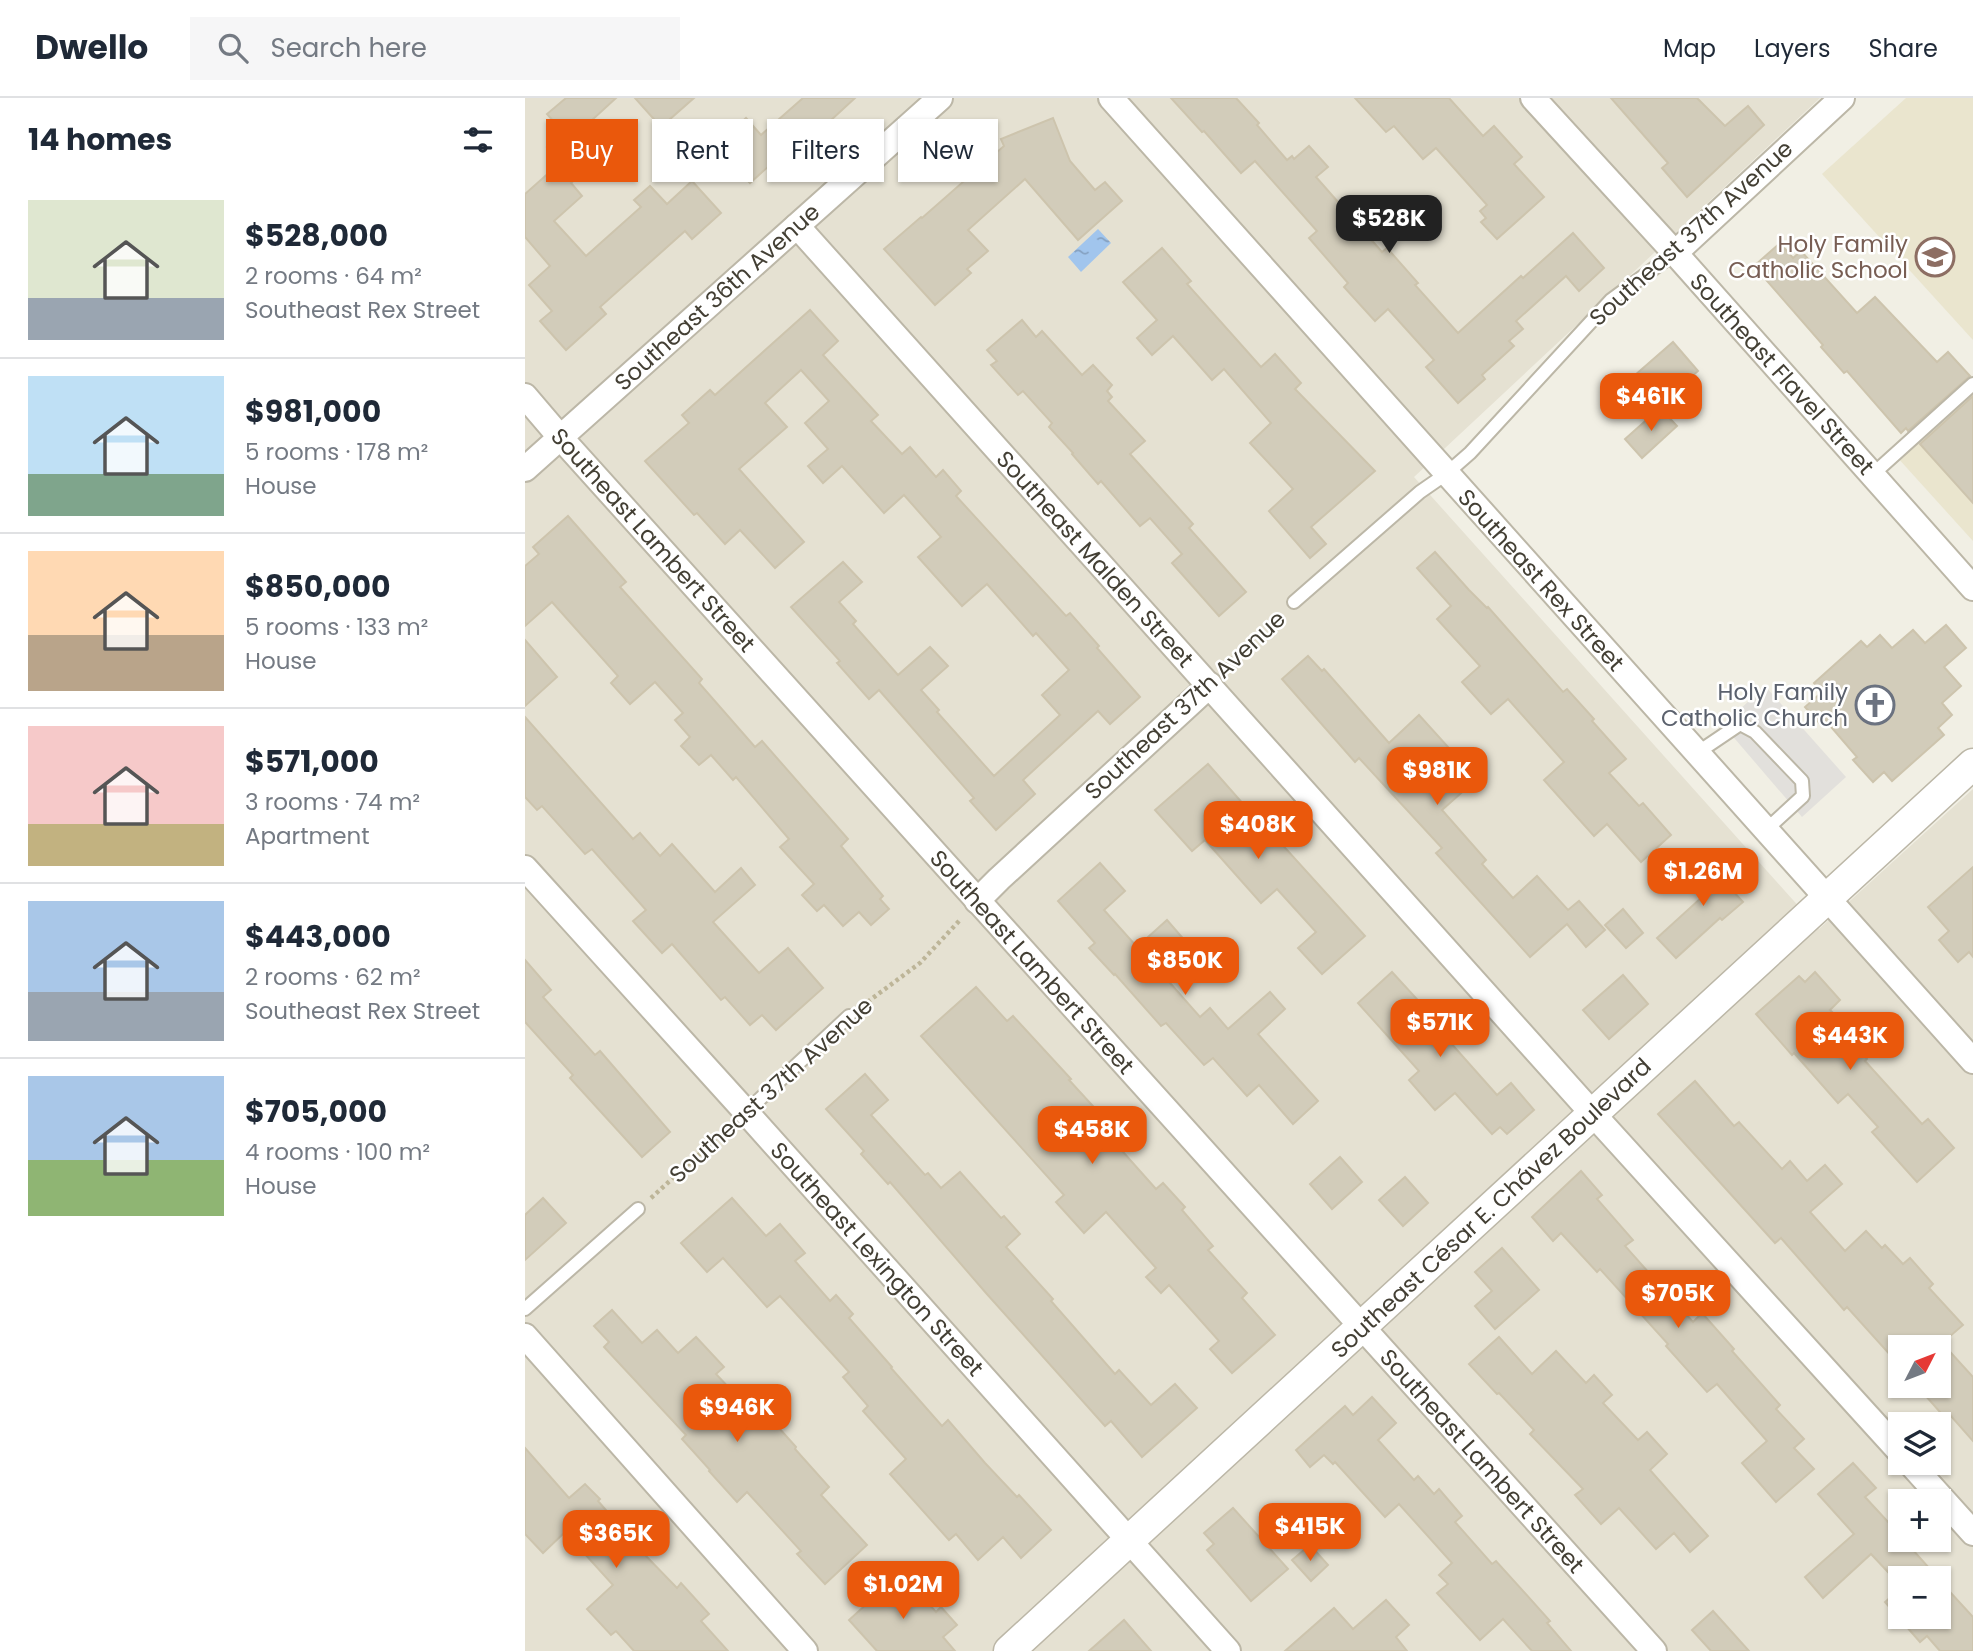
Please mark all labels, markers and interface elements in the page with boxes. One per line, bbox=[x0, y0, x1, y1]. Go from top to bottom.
search box bbox=[190, 17, 680, 80]
text: Dwello bbox=[35, 24, 148, 71]
icon: search bbox=[214, 29, 252, 67]
text: Search here bbox=[270, 30, 427, 66]
text: Map bbox=[1663, 32, 1716, 65]
text: Layers bbox=[1754, 32, 1830, 65]
text: Share bbox=[1868, 32, 1938, 65]
text: 14 homes bbox=[28, 118, 172, 161]
chip: Buy bbox=[546, 119, 638, 182]
chip: Rent bbox=[652, 119, 753, 182]
chip: Filters bbox=[767, 119, 884, 182]
chip: New bbox=[898, 119, 998, 182]
icon: filters bbox=[459, 121, 497, 159]
street label: Southeast 37th Avenue bbox=[1582, 133, 1800, 333]
pin: $528K bbox=[1340, 195, 1438, 255]
street label: Southeast 36th Avenue bbox=[607, 196, 827, 398]
text: $528K bbox=[1352, 202, 1426, 234]
text: $528,000 bbox=[245, 214, 388, 257]
icon: home bbox=[84, 228, 168, 312]
place label: Holy Family Catholic School bbox=[1728, 228, 1908, 286]
school or university icon: Holy Family Catholic School bbox=[1914, 236, 1956, 278]
text: 2 rooms · 64 m² bbox=[245, 260, 422, 292]
street label: Southeast Flavel Street bbox=[1683, 266, 1881, 482]
text: Southeast Rex Street bbox=[245, 294, 480, 326]
pin: $461K bbox=[1602, 374, 1700, 433]
text: $461K bbox=[1616, 380, 1686, 412]
text: $981,000 bbox=[245, 390, 381, 433]
icon: home bbox=[84, 404, 168, 488]
street label: Southeast Lambert Street bbox=[543, 421, 763, 659]
text: 5 rooms · 178 m² bbox=[245, 436, 428, 468]
street label: Southeast Malden Street bbox=[989, 444, 1201, 674]
text: House bbox=[245, 470, 317, 502]
street label: Southeast Rex Street bbox=[1450, 482, 1632, 678]
text: $850,000 bbox=[245, 565, 391, 608]
icon: home bbox=[84, 579, 168, 663]
street label: Southeast 37th Avenue bbox=[1078, 603, 1292, 807]
text: 5 rooms · 133 m² bbox=[245, 611, 428, 643]
text: House bbox=[245, 645, 317, 677]
place label: Holy Family Catholic Church bbox=[1661, 676, 1848, 734]
church icon: Holy Family Catholic Church bbox=[1854, 684, 1896, 726]
text: $571,000 bbox=[245, 740, 379, 783]
pin: $981K bbox=[1388, 748, 1486, 807]
icon: home bbox=[84, 754, 168, 838]
text: $981K bbox=[1403, 754, 1471, 786]
text: 3 rooms · 74 m² bbox=[245, 786, 420, 818]
pin: $408K bbox=[1209, 802, 1307, 861]
text: $408K bbox=[1220, 808, 1296, 840]
text: Apartment bbox=[245, 820, 370, 852]
street label: Southeast Lambert Street bbox=[922, 843, 1142, 1081]
pin: $1.26M bbox=[1646, 848, 1760, 908]
text: $1.26M bbox=[1663, 855, 1743, 887]
text: $443,000 bbox=[245, 915, 391, 958]
icon: home bbox=[84, 929, 168, 1013]
pin: $850K bbox=[1136, 937, 1234, 997]
text: $850K bbox=[1147, 944, 1223, 976]
text: 2 rooms · 62 m² bbox=[245, 961, 421, 993]
street label: Southeast 37th Avenue bbox=[662, 990, 880, 1190]
text: Southeast Rex Street bbox=[245, 995, 480, 1027]
pin: $571K bbox=[1391, 1000, 1489, 1059]
text: $571K bbox=[1406, 1006, 1474, 1038]
pin: $443K bbox=[1801, 1012, 1899, 1072]
text: $443K bbox=[1812, 1019, 1888, 1051]
street label: Southeast César E. Chávez Boulevard bbox=[1324, 1051, 1658, 1365]
text: $705,000 bbox=[245, 1090, 387, 1133]
icon: home bbox=[84, 1104, 168, 1188]
pin: $458K bbox=[1043, 1107, 1141, 1166]
text: $458K bbox=[1054, 1113, 1130, 1145]
street label: Southeast Lexington Street bbox=[763, 1135, 991, 1383]
text: 4 rooms · 100 m² bbox=[245, 1136, 430, 1168]
text: House bbox=[245, 1170, 317, 1202]
pin: $705K bbox=[1629, 1270, 1727, 1330]
text: $705K bbox=[1641, 1277, 1715, 1309]
north arrow bbox=[1888, 1335, 1951, 1398]
map controls bbox=[1888, 1335, 1951, 1629]
street label: Southeast Lambert Street bbox=[1372, 1342, 1592, 1580]
pin: $946K bbox=[688, 1384, 786, 1444]
text: $946K bbox=[699, 1391, 775, 1423]
button: layers bbox=[1888, 1412, 1951, 1475]
button: + bbox=[1888, 1489, 1951, 1552]
pin: $415K bbox=[1261, 1504, 1359, 1563]
pin: $365K bbox=[567, 1510, 665, 1570]
text: $415K bbox=[1275, 1510, 1345, 1542]
text: $365K bbox=[579, 1517, 653, 1549]
pin: $1.02M bbox=[846, 1562, 960, 1621]
button: − bbox=[1888, 1566, 1951, 1629]
text: $1.02M bbox=[863, 1568, 943, 1600]

